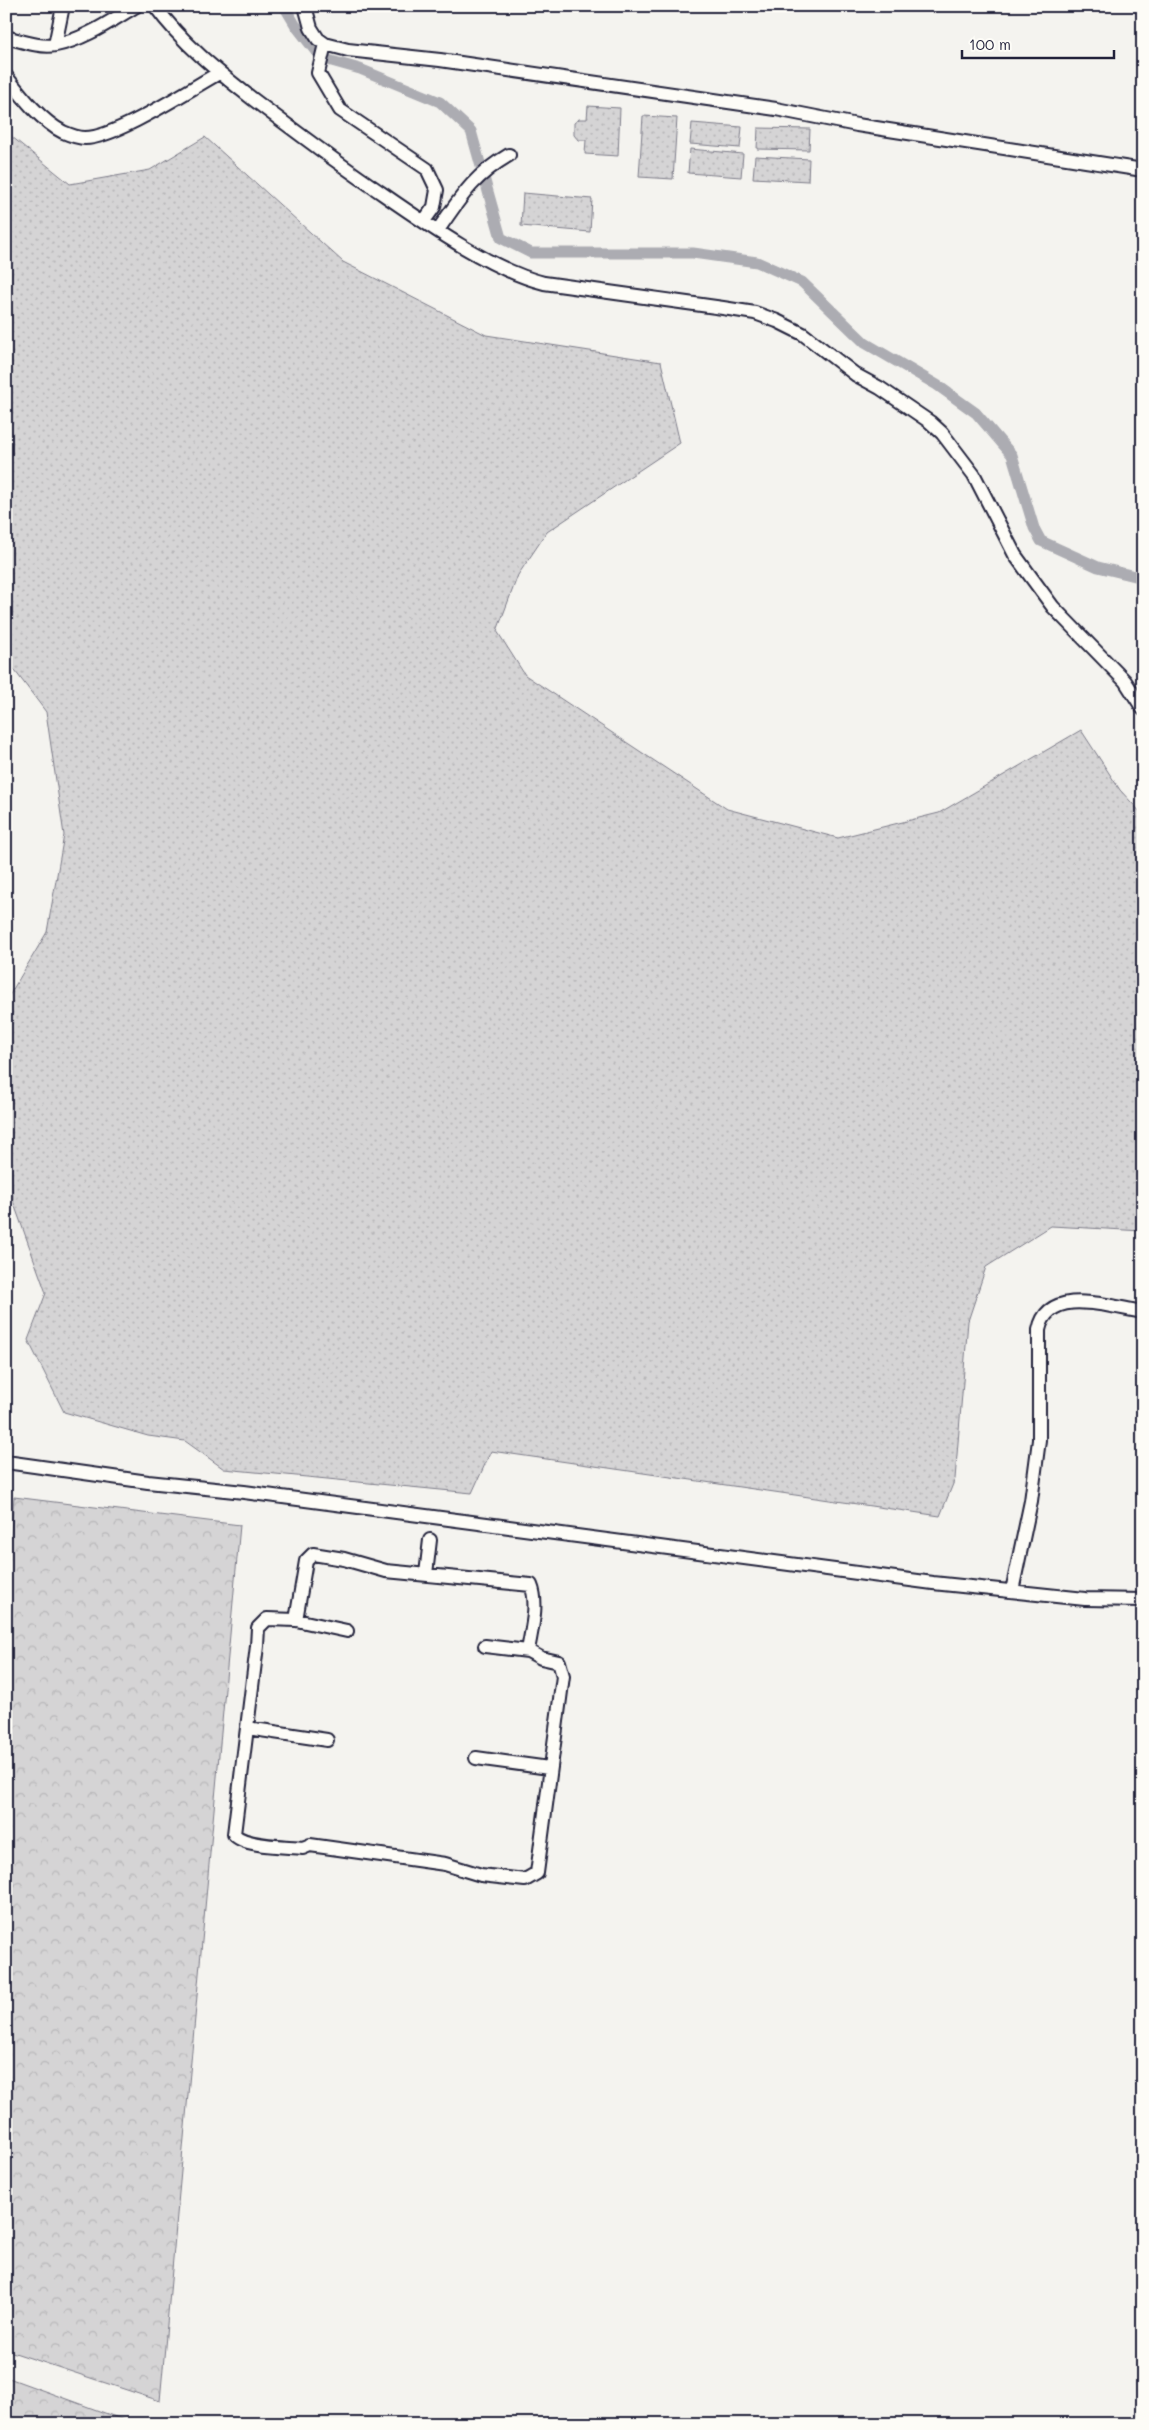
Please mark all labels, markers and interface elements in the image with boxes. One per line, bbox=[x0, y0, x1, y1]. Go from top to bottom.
scale bar bbox=[962, 28, 1114, 60]
text: 100 m bbox=[969, 34, 1011, 54]

